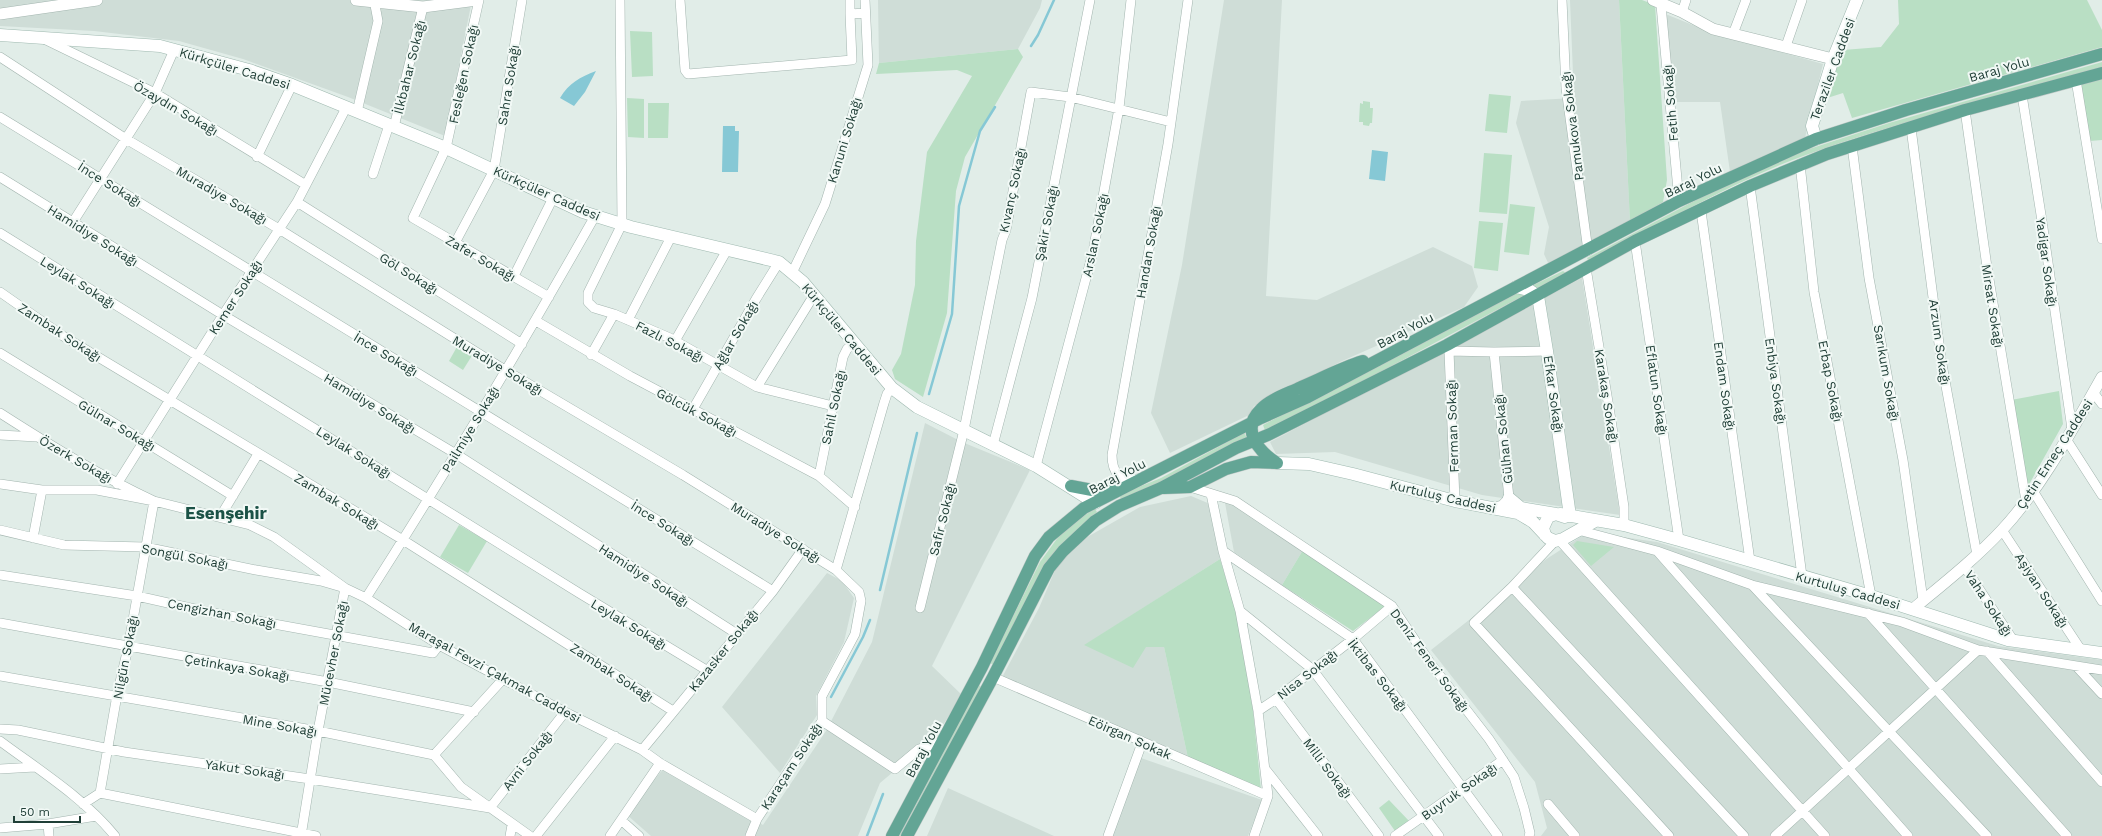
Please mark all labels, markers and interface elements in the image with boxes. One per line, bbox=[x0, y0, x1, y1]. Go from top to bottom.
street label: Teraziler Caddesi bbox=[1807, 16, 1858, 123]
street label: İlkbahar Sokağı bbox=[391, 18, 428, 116]
street label: Fesleğen Sokağı bbox=[446, 23, 481, 125]
street label: Kürkçüler Caddesi bbox=[178, 44, 292, 93]
street label: Sahra Sokağı bbox=[495, 44, 522, 126]
street label: Baraj Yolu bbox=[1967, 54, 2031, 85]
street label: Fetih Sokağı bbox=[1660, 64, 1681, 142]
street label: Pamukova Sokağı bbox=[1558, 71, 1587, 181]
street label: Özaydın Sokağı bbox=[131, 78, 221, 139]
street label: Kanuni Sokağı bbox=[824, 95, 865, 185]
street label: Kıvanç Sokağı bbox=[996, 146, 1029, 234]
street label: İnce Sokağı bbox=[75, 159, 144, 210]
street label: Baraj Yolu bbox=[1662, 160, 1724, 201]
street label: Muradiye Sokağı bbox=[173, 163, 270, 228]
street label: Kürkçüler Caddesi bbox=[491, 163, 603, 224]
street label: Şakir Sokağı bbox=[1032, 184, 1061, 262]
street label: Arslan Sokağı bbox=[1079, 192, 1112, 278]
street label: Hamidiye Sokağı bbox=[45, 201, 141, 269]
street label: Handan Sokağı bbox=[1133, 205, 1164, 300]
street label: Yadigar Sokağı bbox=[2033, 216, 2060, 308]
street label: Zafer Sokağı bbox=[443, 232, 518, 285]
street label: Göl Sokağı bbox=[377, 250, 441, 297]
street label: Leylak Sokağı bbox=[38, 253, 118, 311]
street label: Kemer Sokağı bbox=[206, 257, 265, 337]
street label: Mirsat Sokağı bbox=[1978, 263, 2007, 349]
street label: Kürkçüler Caddesi bbox=[799, 280, 884, 378]
street label: Ağlar Sokağı bbox=[710, 298, 761, 373]
street label: Arzum Sokağı bbox=[1926, 298, 1953, 386]
street label: Zambak Sokağı bbox=[15, 300, 104, 365]
street label: Baraj Yolu bbox=[1374, 309, 1436, 352]
street label: Fazlı Sokağı bbox=[633, 318, 706, 365]
street label: Sarıkum Sokağı bbox=[1871, 324, 1902, 422]
street label: İnce Sokağı bbox=[351, 329, 421, 379]
street label: Muradiye Sokağı bbox=[450, 333, 546, 398]
street label: Enbiya Sokağı bbox=[1762, 337, 1789, 425]
street label: Erbap Sokağı bbox=[1815, 339, 1846, 423]
street label: Endam Sokağı bbox=[1711, 341, 1738, 432]
street label: Eflatun Sokağı bbox=[1643, 344, 1670, 436]
street label: Karakaş Sokağı bbox=[1592, 348, 1621, 444]
street label: Efkar Sokağı bbox=[1541, 354, 1566, 434]
street label: Sahil Sokağı bbox=[818, 368, 849, 446]
street label: Hamidiye Sokağı bbox=[321, 370, 418, 437]
street label: Ferman Sokağı bbox=[1443, 379, 1462, 473]
street label: Pailmiye Sokağı bbox=[439, 383, 502, 475]
street label: Gölcük Sokağı bbox=[654, 385, 740, 440]
street label: Gülhan Sokağı bbox=[1491, 393, 1516, 485]
street label: Gülnar Sokağı bbox=[75, 396, 158, 454]
street label: Çetin Emeç Caddesi bbox=[2013, 397, 2096, 512]
street label: Leylak Sokağı bbox=[314, 423, 394, 481]
street label: Özerk Sokağı bbox=[37, 432, 115, 486]
street label: Baraj Yolu bbox=[1086, 456, 1148, 497]
street label: Zambak Sokağı bbox=[292, 470, 382, 533]
street label: Kurtuluş Caddesi bbox=[1388, 477, 1497, 516]
street label: Safir Sokağı bbox=[926, 481, 959, 557]
street label: İnce Sokağı bbox=[628, 498, 697, 549]
street label: Muradiye Sokağı bbox=[728, 499, 823, 566]
district label: Esenşehir bbox=[185, 503, 268, 523]
street label: Songül Sokağı bbox=[140, 541, 230, 572]
street label: Hamidiye Sokağı bbox=[596, 541, 691, 610]
street label: Aşiyan Sokağı bbox=[2012, 550, 2071, 631]
street label: Vaha Sokağı bbox=[1962, 567, 2015, 639]
street label: Kurtuluş Caddesi bbox=[1794, 568, 1902, 613]
street label: Cengizhan Sokağı bbox=[166, 596, 278, 631]
street label: Leylak Sokağı bbox=[588, 596, 669, 653]
street label: Mücevher Sokağı bbox=[316, 599, 351, 707]
street label: Kazasker Sokağı bbox=[685, 606, 761, 695]
street label: Deniz Feneri Sokağı bbox=[1387, 606, 1472, 715]
street label: Nilgün Sokağı bbox=[110, 614, 141, 700]
street label: Maraşal Fevzi Çakmak Caddesi bbox=[406, 619, 583, 726]
street label: İktibas Sokağı bbox=[1345, 636, 1411, 715]
street label: Zambak Sokağı bbox=[567, 640, 656, 705]
street label: Nisa Sokağı bbox=[1274, 646, 1340, 703]
street label: Çetinkaya Sokağı bbox=[183, 651, 291, 684]
street label: Mine Sokağı bbox=[241, 712, 318, 739]
street label: Eöirgan Sokak bbox=[1086, 712, 1174, 763]
street label: Baraj Yolu bbox=[902, 718, 945, 780]
street label: Karaçam Sokağı bbox=[758, 720, 825, 813]
street label: Avni Sokağı bbox=[499, 727, 555, 793]
street label: Milli Sokağı bbox=[1300, 735, 1355, 801]
street label: Yakut Sokağı bbox=[204, 756, 286, 782]
street label: Buyruk Sokağı bbox=[1418, 760, 1500, 823]
scale bar bbox=[14, 798, 80, 824]
text: 50 m bbox=[20, 805, 50, 819]

